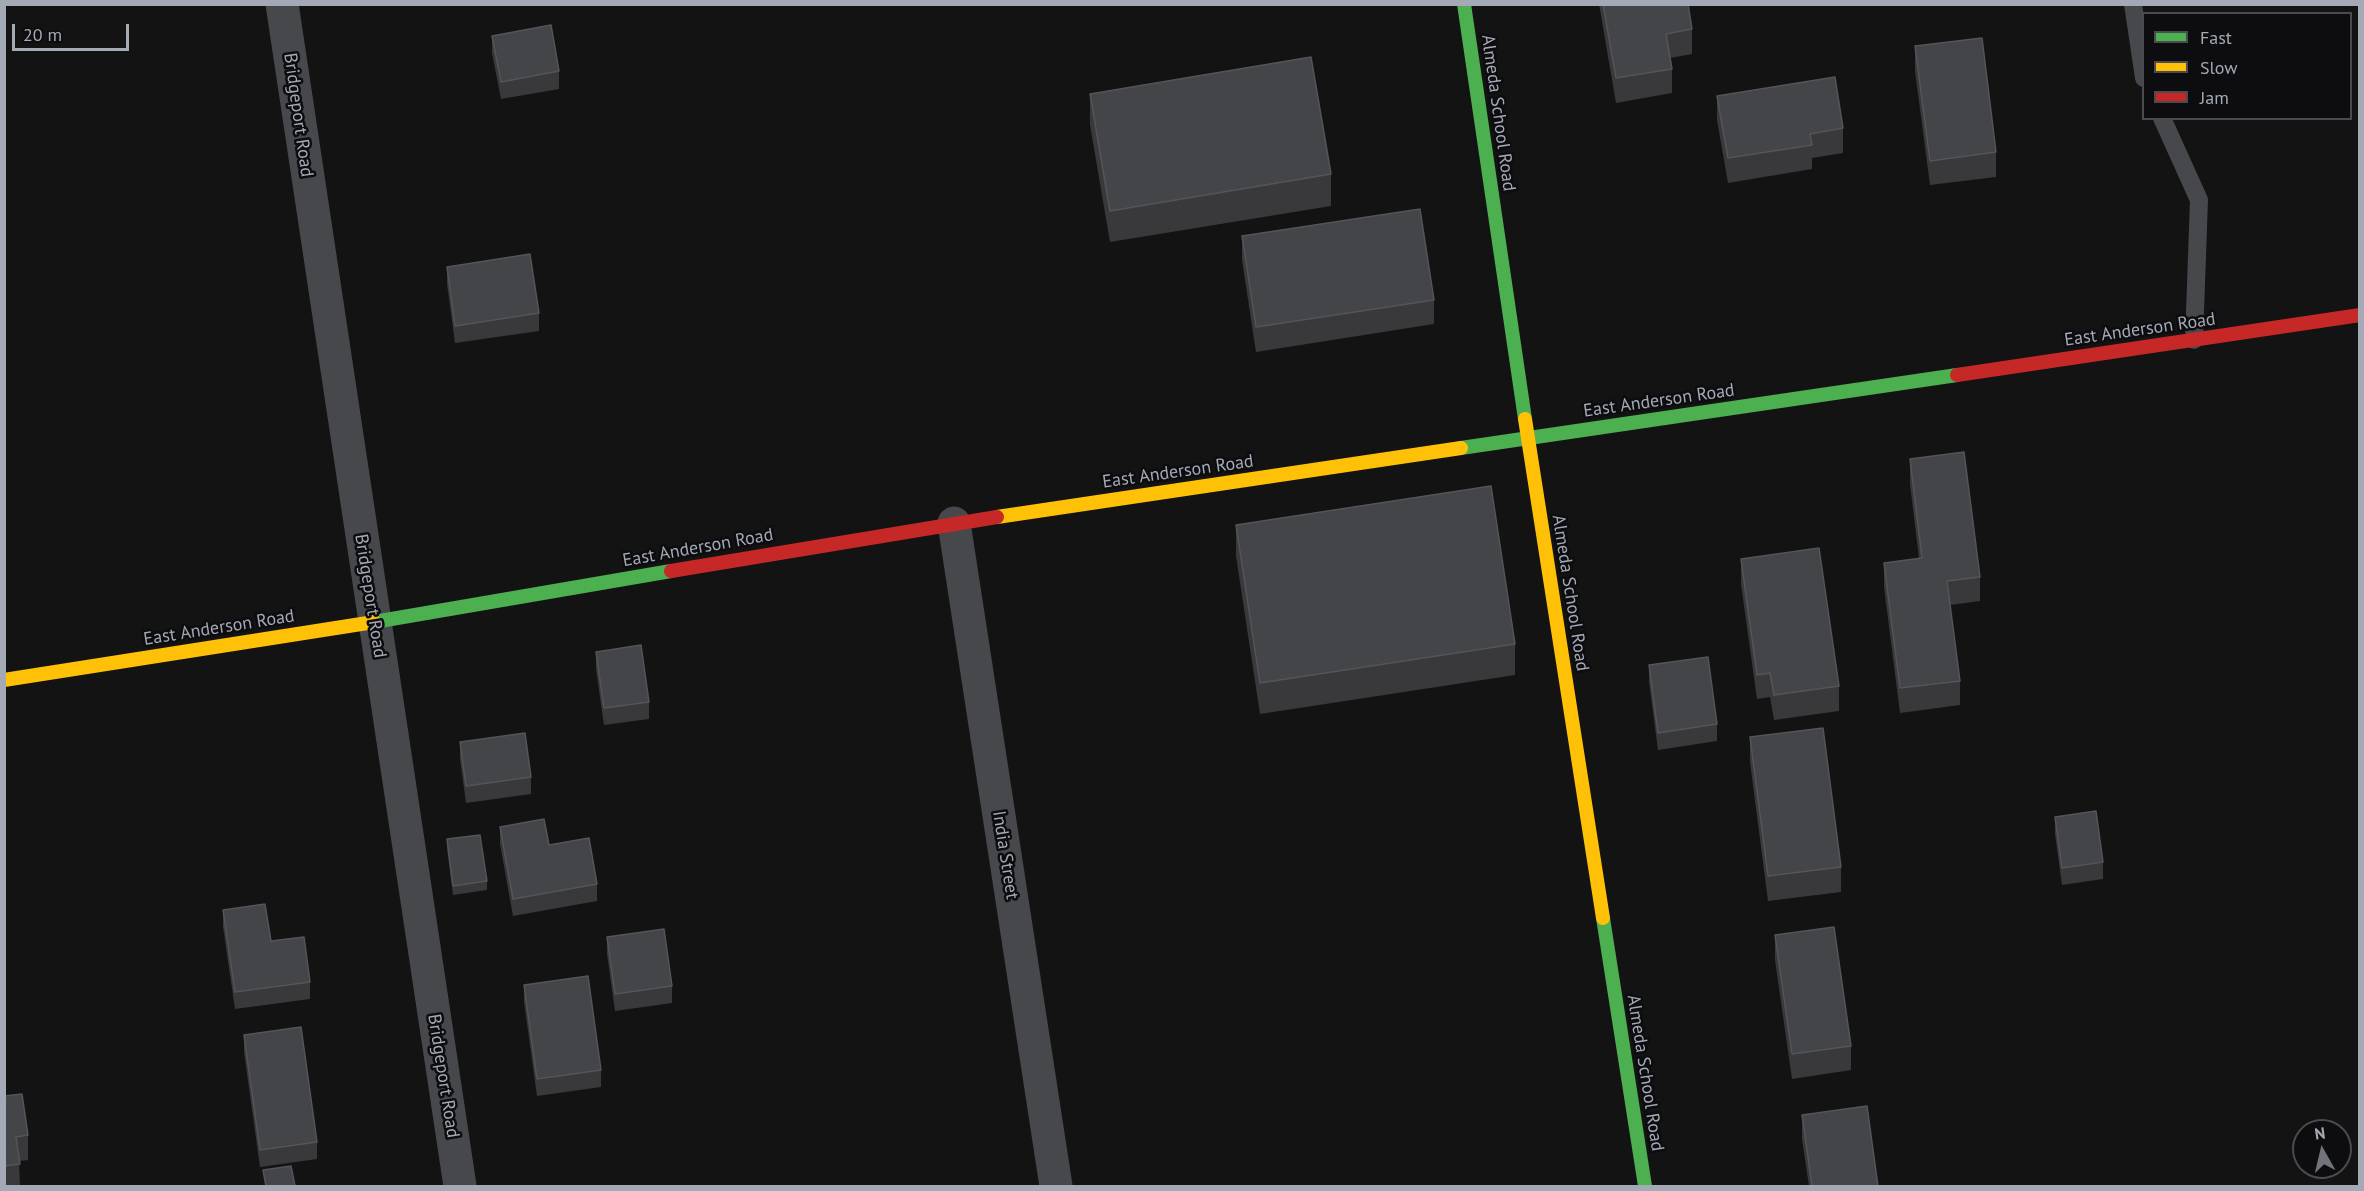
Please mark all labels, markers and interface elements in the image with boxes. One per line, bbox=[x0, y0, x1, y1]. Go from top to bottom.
scale bar bbox=[15, 12, 132, 50]
legend bbox=[2142, 12, 2352, 120]
text: 20 m bbox=[23, 23, 62, 46]
text: Fast bbox=[2200, 26, 2232, 49]
street label: Almeda School Road bbox=[1476, 33, 1520, 193]
street label: Bridgeport Road bbox=[279, 52, 317, 178]
text: Slow bbox=[2200, 56, 2238, 79]
text: Jam bbox=[2200, 86, 2229, 109]
street label: East Anderson Road bbox=[2063, 309, 2217, 351]
street label: East Anderson Road bbox=[1582, 380, 1736, 422]
street label: East Anderson Road bbox=[1101, 451, 1255, 493]
street label: Almeda School Road bbox=[1547, 513, 1593, 673]
street label: East Anderson Road bbox=[621, 524, 775, 572]
street label: Bridgeport Road bbox=[350, 533, 390, 659]
street label: East Anderson Road bbox=[142, 605, 296, 651]
street label: India Street bbox=[987, 809, 1023, 901]
street label: Almeda School Road bbox=[1622, 993, 1668, 1153]
street label: Bridgeport Road bbox=[423, 1013, 463, 1139]
north arrow bbox=[2292, 1119, 2352, 1179]
text: N bbox=[2313, 1123, 2326, 1144]

